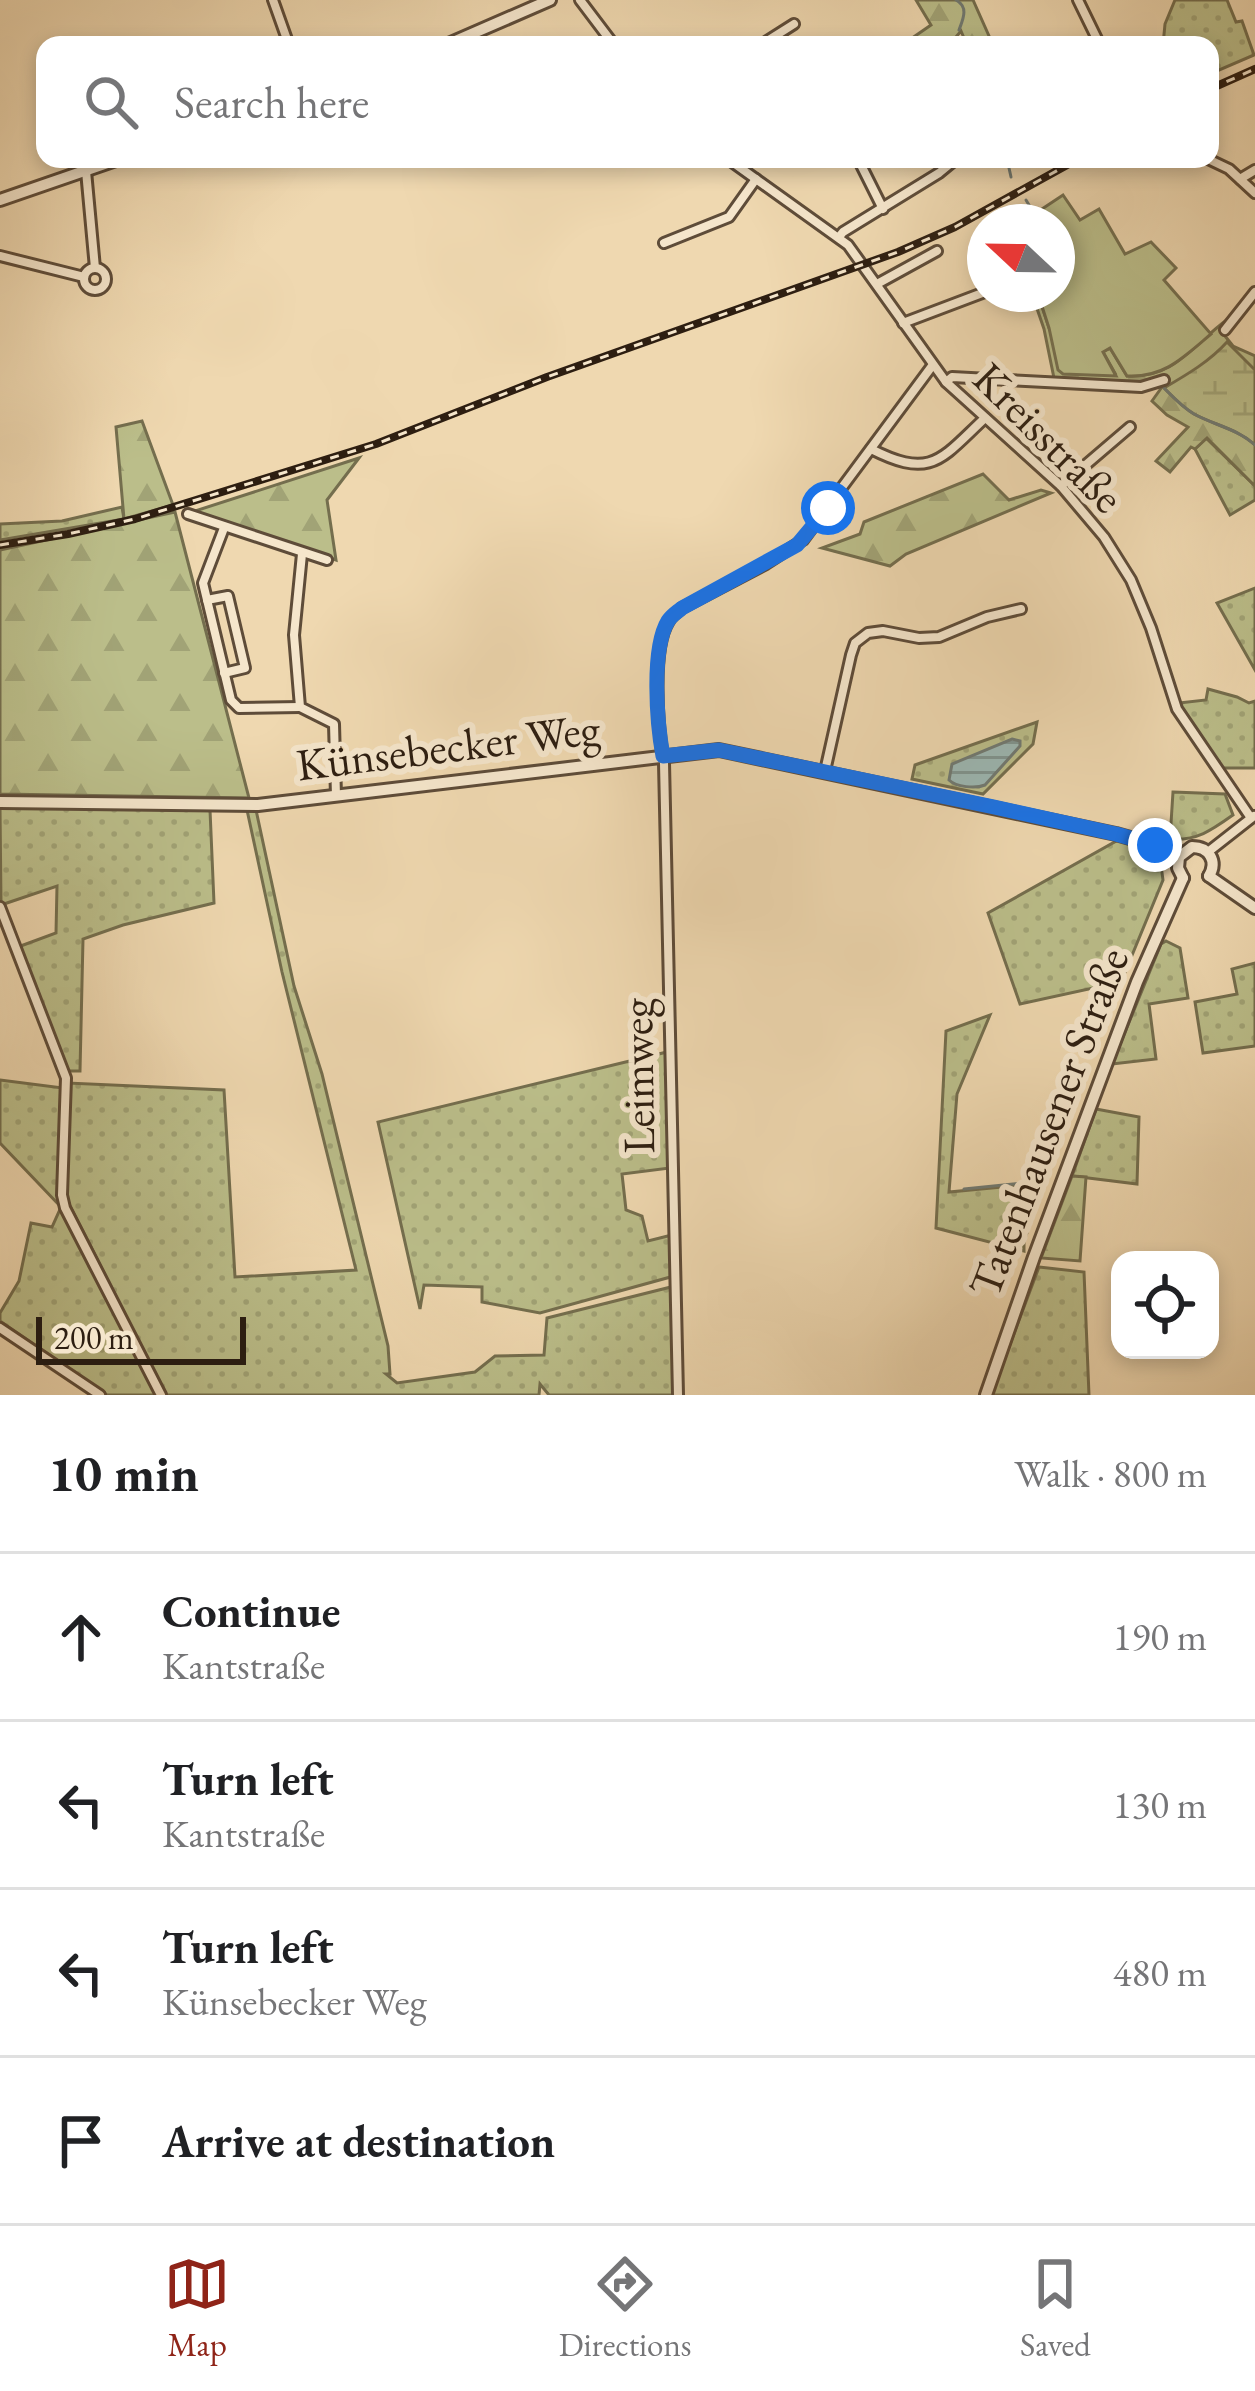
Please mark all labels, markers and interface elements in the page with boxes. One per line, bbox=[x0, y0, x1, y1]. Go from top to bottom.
search box bbox=[36, 36, 1219, 168]
icon: search bbox=[78, 69, 144, 135]
text: Search here bbox=[174, 73, 369, 131]
north arrow bbox=[967, 204, 1075, 312]
street label: Kreisstraße bbox=[961, 349, 1137, 525]
route start bbox=[801, 481, 855, 535]
street label: Künsebecker Weg bbox=[293, 699, 603, 793]
route end bbox=[1128, 818, 1182, 872]
street label: Tatenhausener Straße bbox=[955, 939, 1141, 1305]
street label: Leimweg bbox=[607, 997, 667, 1154]
map controls bbox=[1111, 1251, 1219, 1359]
button: locate bbox=[1111, 1251, 1219, 1359]
scale bar bbox=[36, 1311, 246, 1364]
text: 200 m bbox=[54, 1316, 134, 1359]
text: 10 min bbox=[48, 1440, 199, 1506]
text: Walk · 800 m bbox=[1014, 1448, 1207, 1499]
text: Continue bbox=[162, 1582, 340, 1640]
icon: ahead bbox=[48, 1604, 114, 1670]
text: 190 m bbox=[1113, 1611, 1207, 1662]
text: Kantstraße bbox=[162, 1640, 325, 1691]
text: Turn left bbox=[162, 1750, 334, 1808]
icon: left bbox=[48, 1772, 114, 1838]
text: 130 m bbox=[1113, 1779, 1207, 1830]
text: Kantstraße bbox=[162, 1808, 325, 1859]
text: Turn left bbox=[162, 1918, 334, 1976]
icon: left bbox=[48, 1940, 114, 2006]
text: 480 m bbox=[1113, 1947, 1207, 1998]
text: Künsebecker Weg bbox=[162, 1976, 427, 2027]
icon: arrive bbox=[48, 2108, 114, 2174]
text: Arrive at destination bbox=[162, 2112, 555, 2170]
tab: Map bbox=[164, 2251, 230, 2366]
tab: Directions bbox=[559, 2251, 692, 2366]
tab: Saved bbox=[1020, 2251, 1091, 2366]

